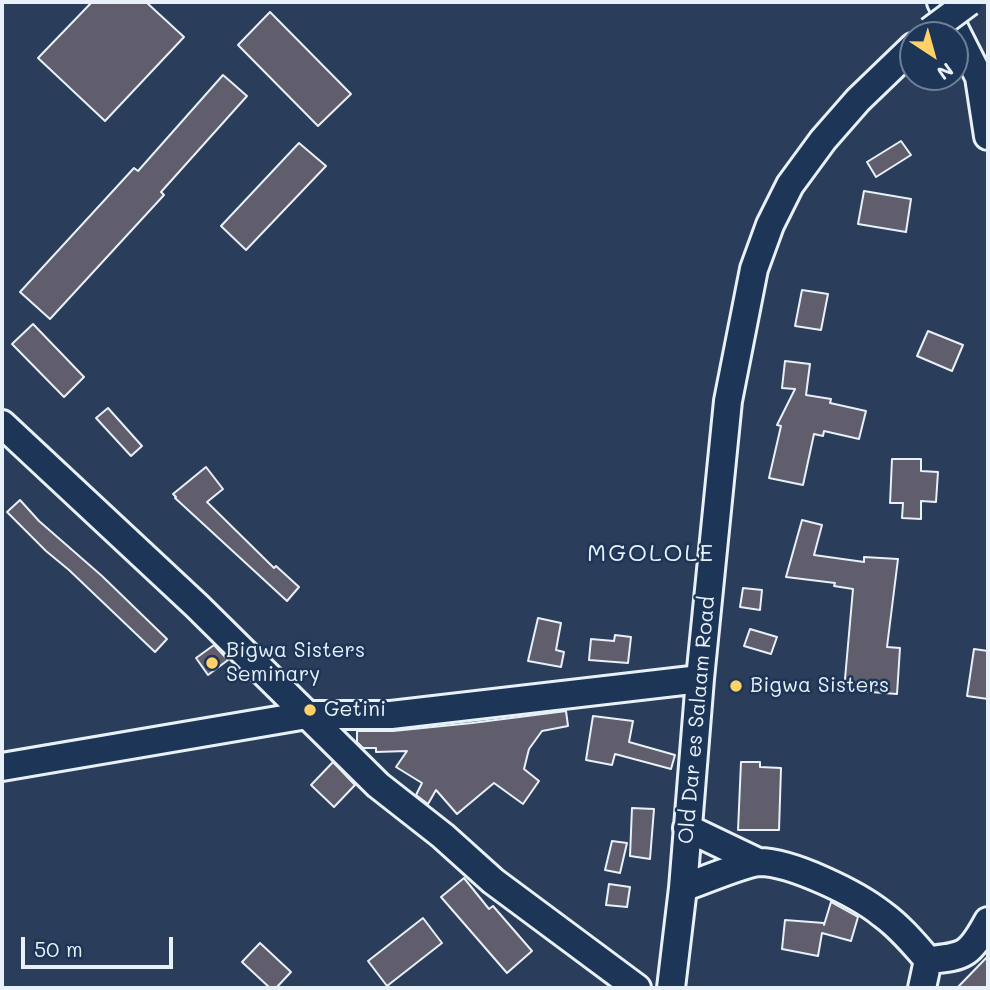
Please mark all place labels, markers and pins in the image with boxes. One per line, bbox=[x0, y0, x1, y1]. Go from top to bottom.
place label: Bigwa Sisters Seminary bbox=[226, 638, 365, 688]
marker: Bigwa Sisters Seminary bbox=[204, 655, 220, 671]
place label: Bigwa Sisters bbox=[750, 673, 889, 699]
marker: Bigwa Sisters bbox=[728, 678, 744, 694]
place label: Getini bbox=[324, 697, 386, 723]
marker: Getini bbox=[302, 702, 318, 718]

